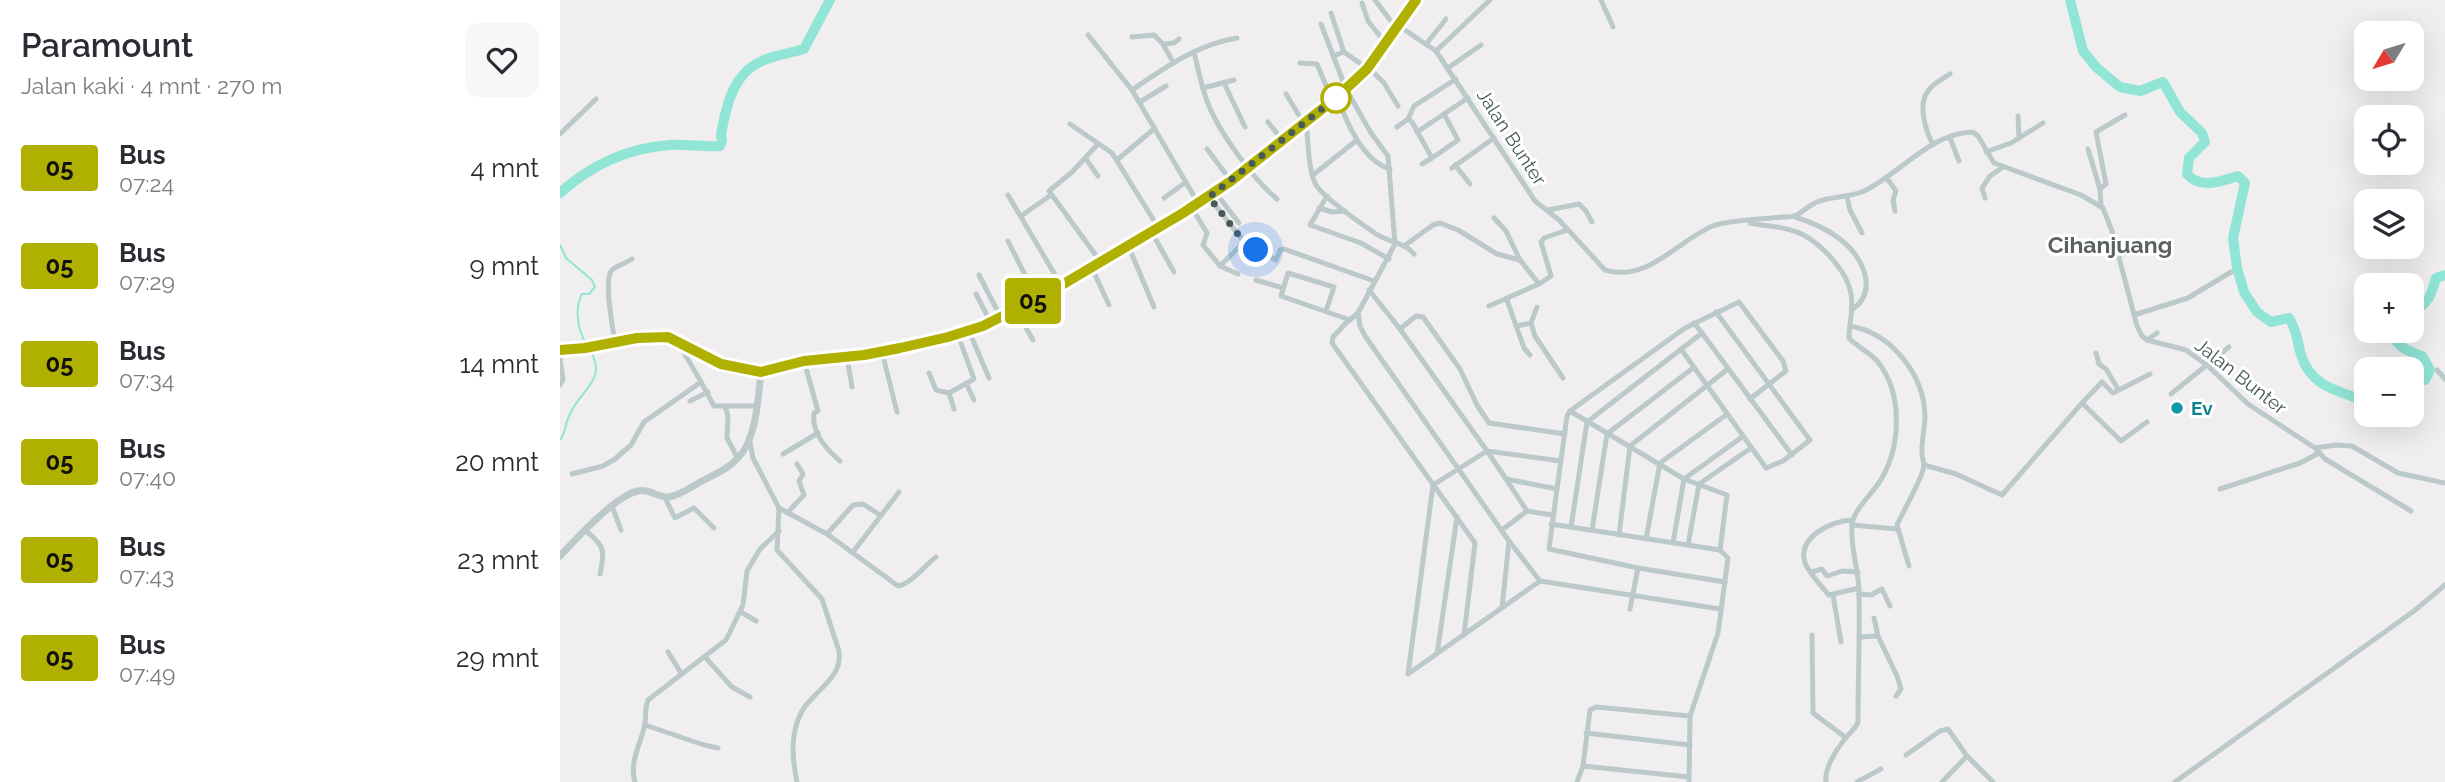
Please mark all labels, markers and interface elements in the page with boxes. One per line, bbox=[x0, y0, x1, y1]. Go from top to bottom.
north arrow bbox=[2354, 21, 2424, 91]
map controls bbox=[2354, 21, 2424, 427]
button: heart bbox=[465, 23, 539, 97]
text: Paramount bbox=[21, 26, 193, 65]
text: Jalan kaki · 4 mnt · 270 m bbox=[21, 72, 282, 99]
unlabelled marker bbox=[1321, 83, 1351, 113]
street label: Jalan Bunter bbox=[1473, 85, 1551, 189]
button: locate bbox=[2354, 105, 2424, 175]
text: Bus bbox=[119, 140, 166, 170]
text: 05 bbox=[45, 153, 74, 182]
text: 4 mnt bbox=[471, 153, 539, 183]
text: 07:24 bbox=[119, 170, 174, 197]
button: layers bbox=[2354, 189, 2424, 259]
district label: Cihanjuang bbox=[2048, 231, 2172, 258]
your location bbox=[1238, 232, 1273, 267]
text: Bus bbox=[119, 238, 166, 268]
text: 05 bbox=[45, 251, 74, 280]
text: 9 mnt bbox=[470, 251, 539, 281]
text: 07:29 bbox=[119, 268, 175, 295]
button: + bbox=[2354, 273, 2424, 343]
line badge: 05 bbox=[1002, 278, 1064, 324]
text: 05 bbox=[1019, 286, 1047, 315]
street label: Jalan Bunter bbox=[2191, 334, 2291, 419]
text: Bus bbox=[119, 336, 166, 366]
text: 05 bbox=[45, 349, 74, 378]
text: 14 mnt bbox=[459, 349, 539, 379]
button: − bbox=[2354, 357, 2424, 427]
text: 07:34 bbox=[119, 366, 174, 393]
place label: Ev bbox=[2191, 397, 2213, 419]
marker: Ev bbox=[2169, 400, 2185, 416]
text: Bus bbox=[119, 434, 166, 464]
text: 05 bbox=[45, 447, 74, 476]
text: 20 mnt bbox=[455, 447, 539, 477]
text: 07:40 bbox=[119, 464, 176, 491]
text: Bus bbox=[119, 532, 166, 562]
text: 05 bbox=[45, 545, 74, 574]
text: 23 mnt bbox=[457, 545, 539, 575]
text: 07:43 bbox=[119, 562, 174, 589]
text: Bus bbox=[119, 630, 166, 660]
text: 05 bbox=[45, 643, 74, 672]
text: 29 mnt bbox=[456, 643, 539, 673]
text: 07:49 bbox=[119, 660, 176, 687]

